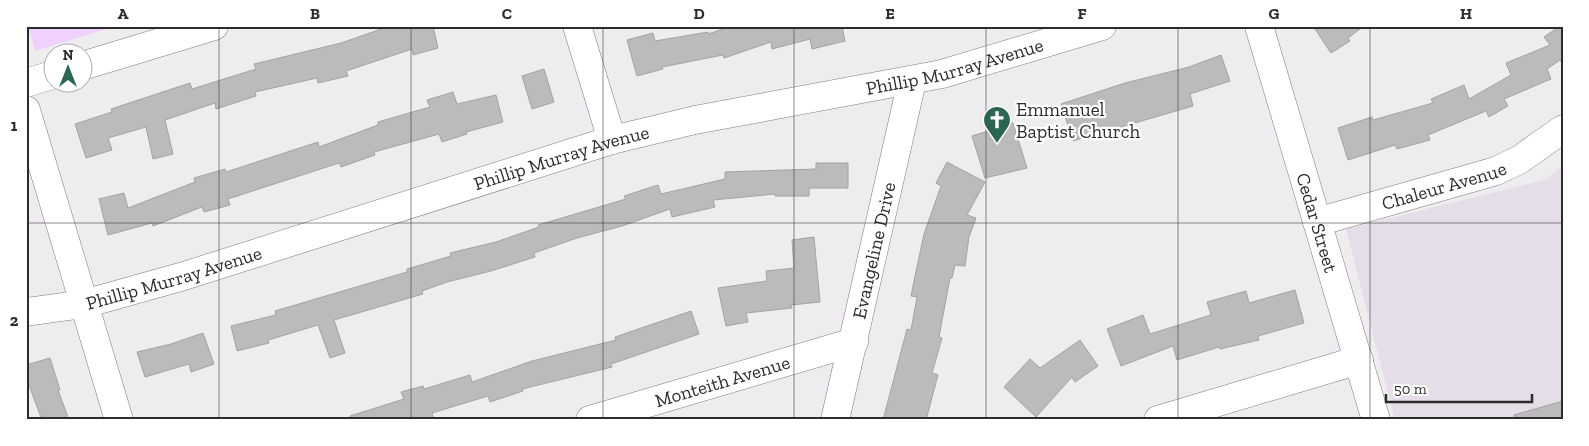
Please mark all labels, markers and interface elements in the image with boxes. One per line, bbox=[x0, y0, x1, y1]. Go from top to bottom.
text: A bbox=[118, 4, 129, 23]
text: B bbox=[310, 4, 320, 23]
text: C bbox=[502, 4, 512, 23]
text: D bbox=[693, 4, 705, 23]
text: E bbox=[885, 4, 895, 23]
text: F bbox=[1077, 4, 1087, 23]
text: G bbox=[1269, 4, 1280, 23]
text: H bbox=[1460, 4, 1472, 23]
street label: Phillip Murray Avenue bbox=[864, 33, 1046, 99]
north arrow bbox=[42, 42, 92, 92]
text: N bbox=[63, 47, 74, 64]
place label: Emmanuel Baptist Church bbox=[1016, 98, 1140, 143]
church icon: Emmanuel Baptist Church bbox=[982, 105, 1012, 144]
text: 1 bbox=[11, 116, 18, 135]
street label: Phillip Murray Avenue bbox=[471, 120, 651, 195]
street label: Chaleur Avenue bbox=[1379, 156, 1510, 214]
street label: Cedar Street bbox=[1292, 170, 1343, 275]
street label: Evangeline Drive bbox=[847, 180, 900, 321]
street label: Phillip Murray Avenue bbox=[83, 241, 264, 314]
text: 2 bbox=[10, 311, 19, 330]
street label: Monteith Avenue bbox=[652, 350, 793, 412]
scale bar bbox=[1386, 371, 1533, 403]
text: 50 m bbox=[1394, 380, 1427, 398]

